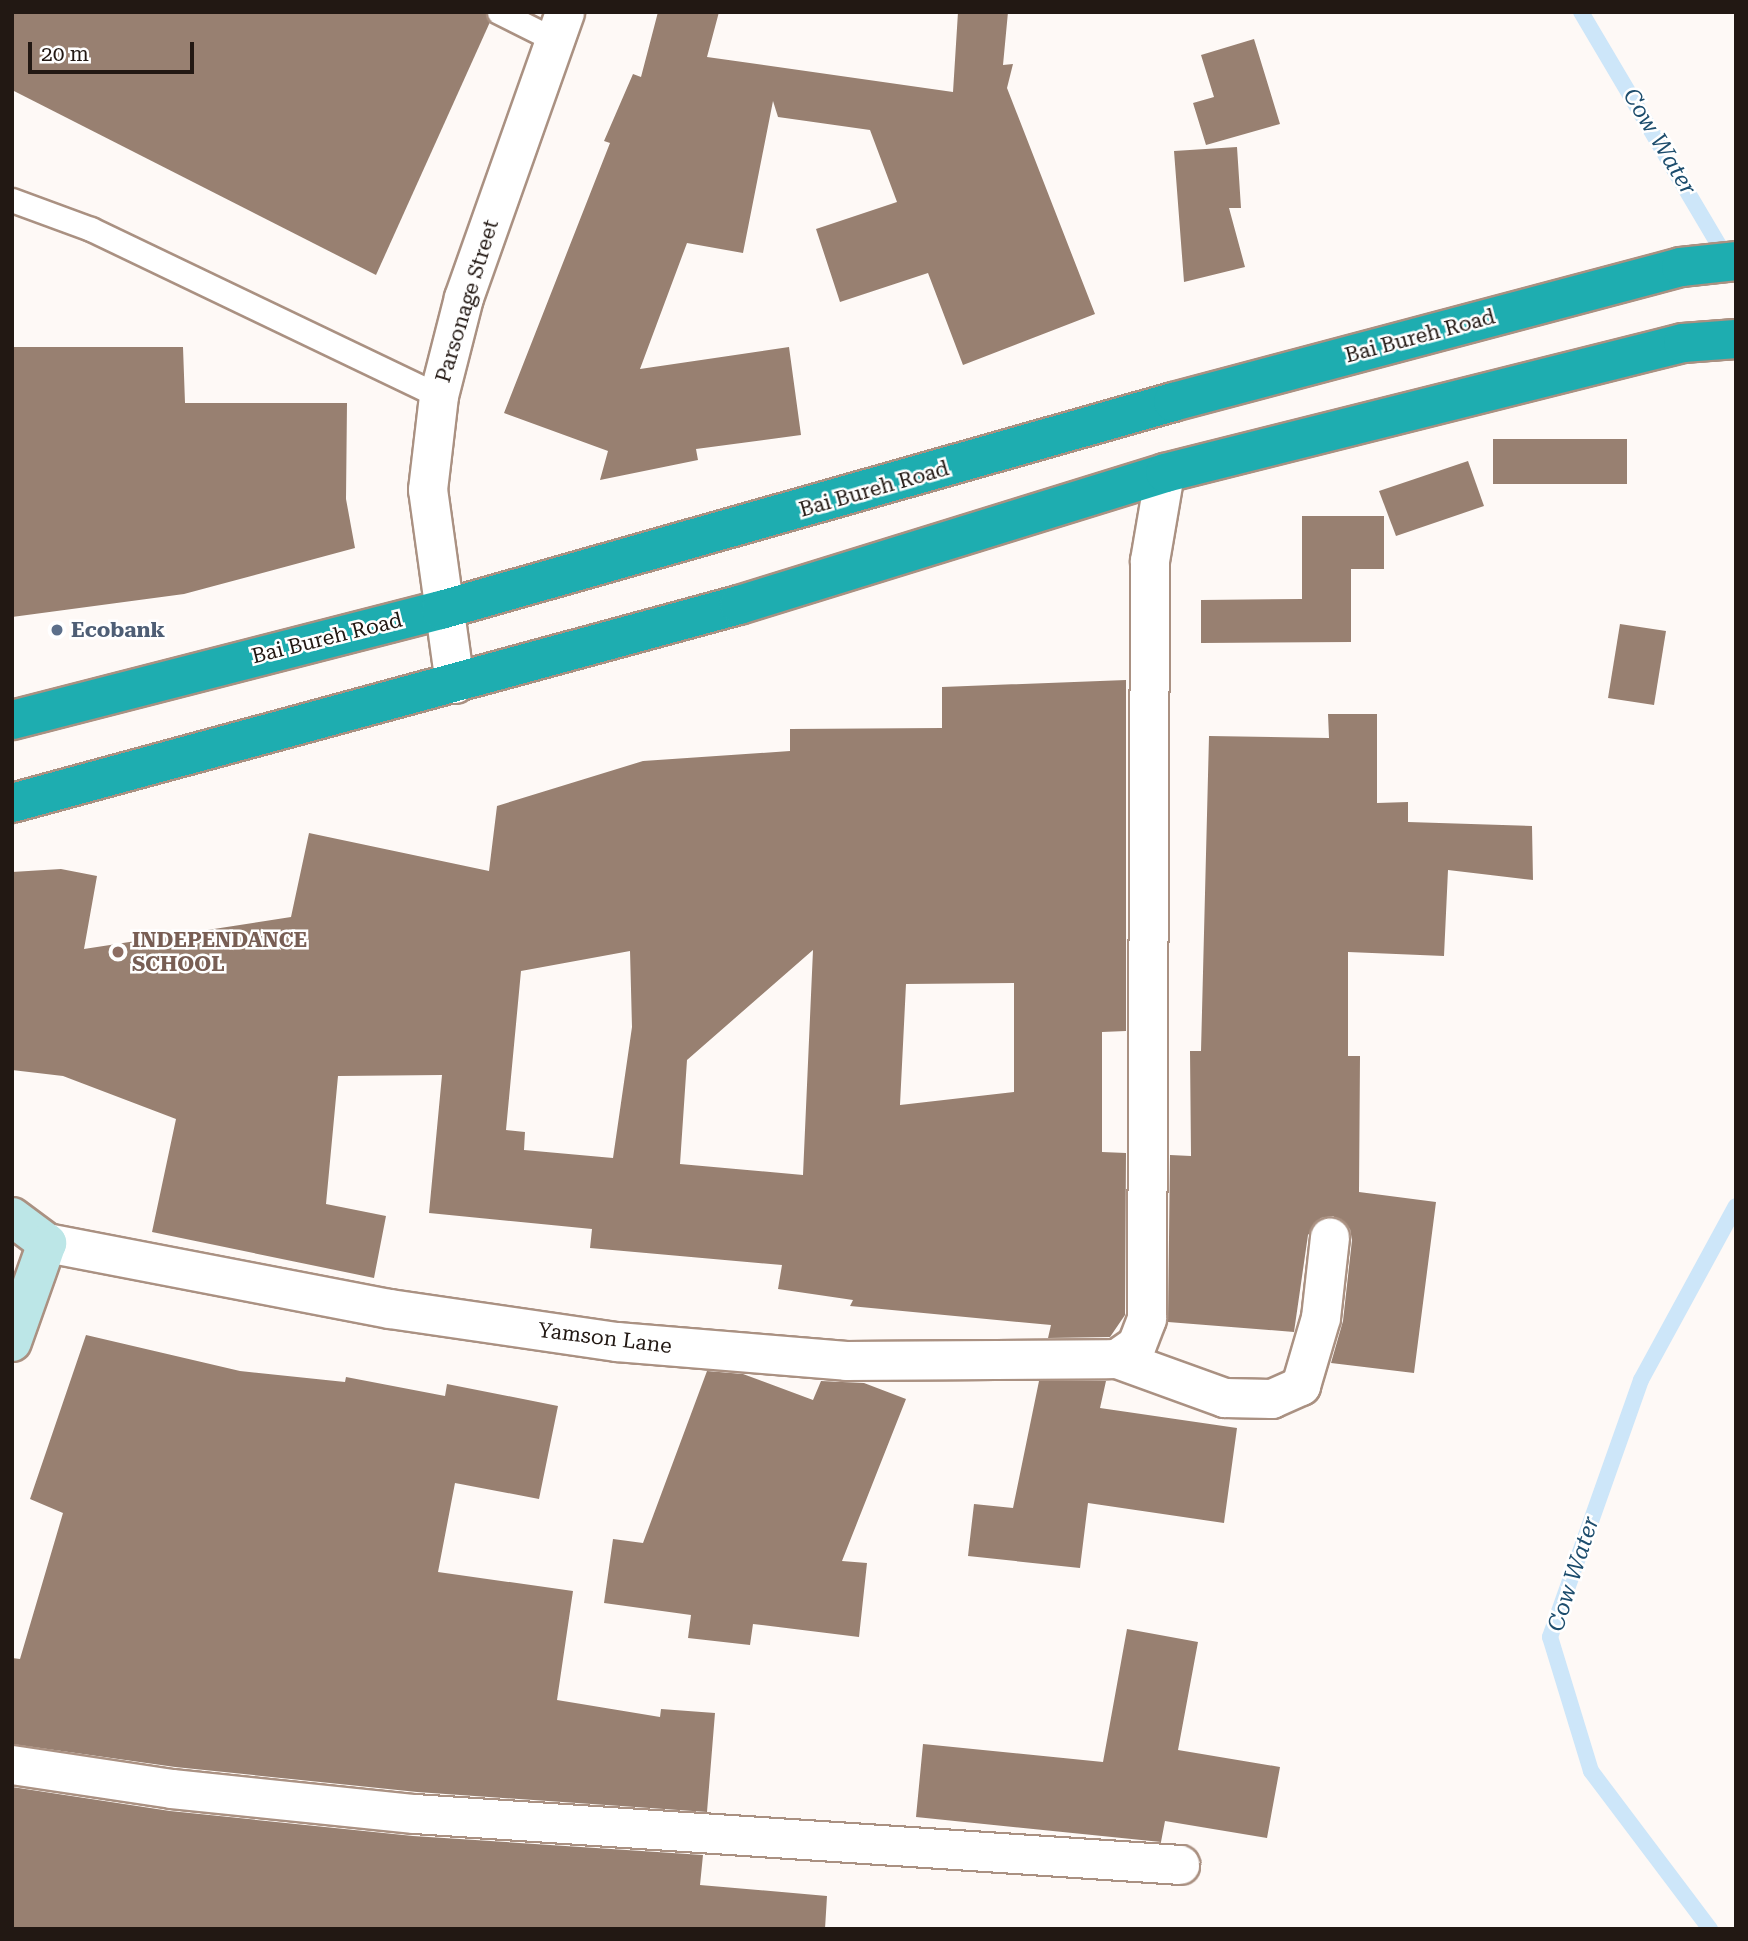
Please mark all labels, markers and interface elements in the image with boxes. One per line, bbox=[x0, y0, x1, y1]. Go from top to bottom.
scale bar bbox=[32, 28, 198, 72]
text: 20 m bbox=[41, 42, 89, 66]
water label: Cow Water bbox=[1616, 84, 1702, 200]
street label: Parsonage Street bbox=[430, 216, 504, 386]
street label: Bai Bureh Road bbox=[1342, 304, 1498, 368]
street label: Bai Bureh Road bbox=[796, 456, 952, 522]
street label: Bai Bureh Road bbox=[249, 607, 405, 669]
place label: Ecobank bbox=[71, 617, 165, 643]
marker: Ecobank bbox=[49, 622, 65, 638]
place label: INDEPENDANCE SCHOOL bbox=[132, 927, 307, 977]
marker: INDEPENDANCE SCHOOL bbox=[110, 944, 126, 960]
street label: Yamson Lane bbox=[537, 1317, 673, 1359]
water label: Cow Water bbox=[1542, 1513, 1606, 1635]

